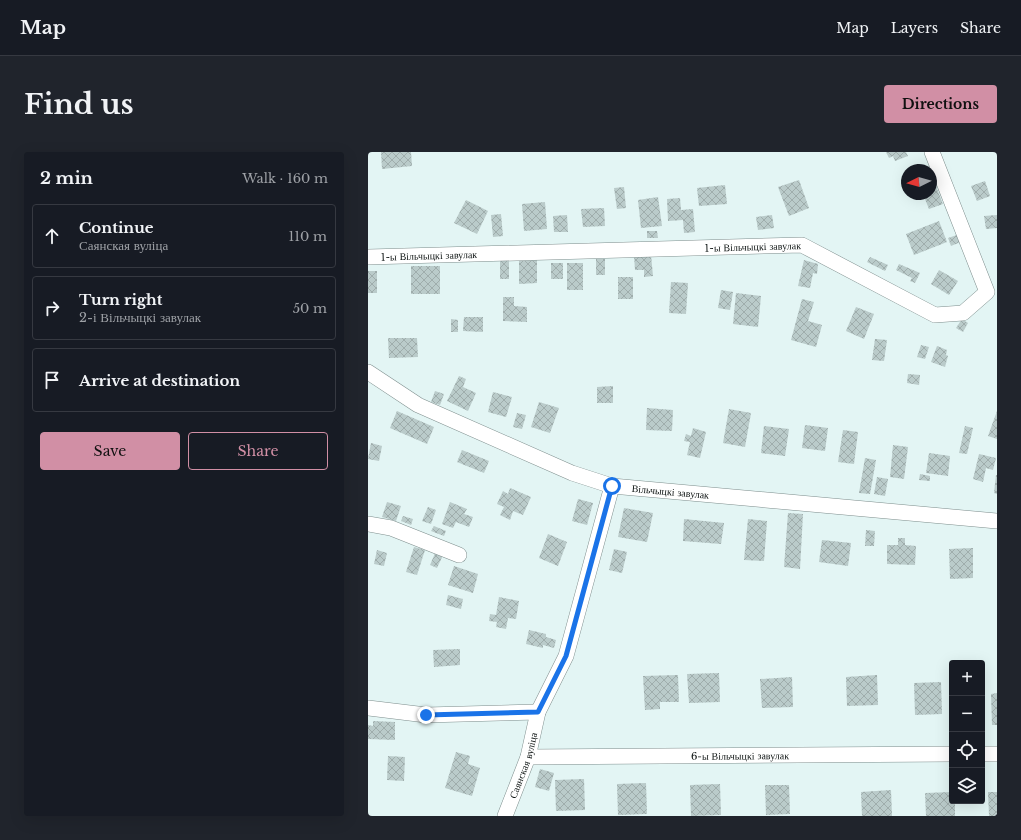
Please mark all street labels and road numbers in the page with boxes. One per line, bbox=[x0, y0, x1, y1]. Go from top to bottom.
street label: 1-ы Вільчыцкі завулак bbox=[705, 239, 801, 255]
street label: 1-ы Вільчыцкі завулак bbox=[381, 248, 477, 264]
street label: Вільчыцкі завулак bbox=[631, 482, 710, 502]
street label: Саянская вуліца bbox=[507, 731, 540, 800]
street label: 6-ы Вільчыцкі завулак bbox=[691, 749, 789, 763]

